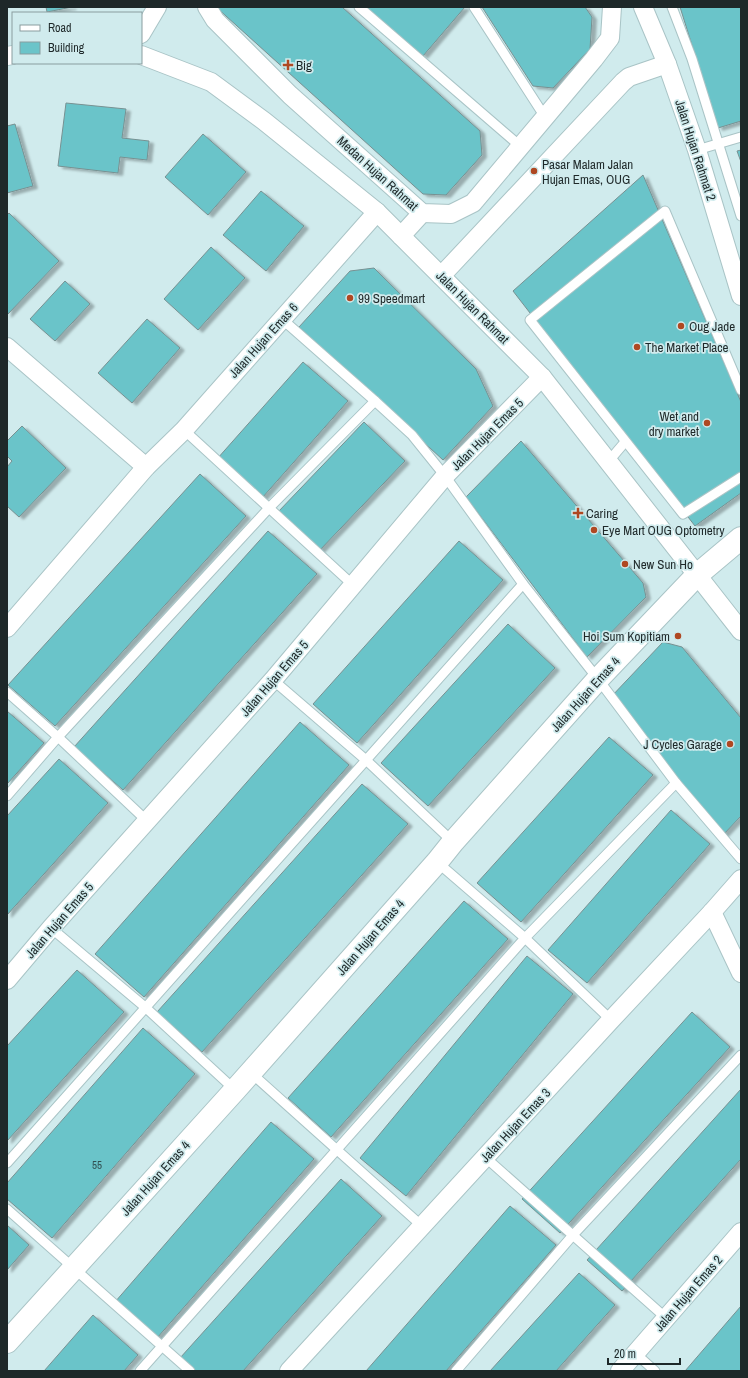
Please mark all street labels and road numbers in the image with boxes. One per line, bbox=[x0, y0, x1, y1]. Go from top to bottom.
street label: Jalan Hujan Rahmat 2 bbox=[671, 97, 720, 203]
street label: Medan Hujan Rahmat bbox=[333, 132, 422, 214]
street label: Jalan Hujan Rahmat bbox=[432, 267, 513, 348]
street label: Jalan Hujan Emas 6 bbox=[225, 299, 302, 381]
street label: Jalan Hujan Emas 5 bbox=[448, 395, 527, 474]
street label: Jalan Hujan Emas 5 bbox=[237, 637, 312, 720]
street label: Jalan Hujan Emas 4 bbox=[547, 653, 624, 735]
street label: Jalan Hujan Emas 5 bbox=[22, 879, 97, 962]
street label: Jalan Hujan Emas 4 bbox=[333, 896, 408, 979]
street label: Jalan Hujan Emas 3 bbox=[477, 1085, 554, 1166]
street label: Jalan Hujan Emas 4 bbox=[117, 1137, 194, 1219]
street label: Jalan Hujan Emas 2 bbox=[651, 1252, 726, 1335]

